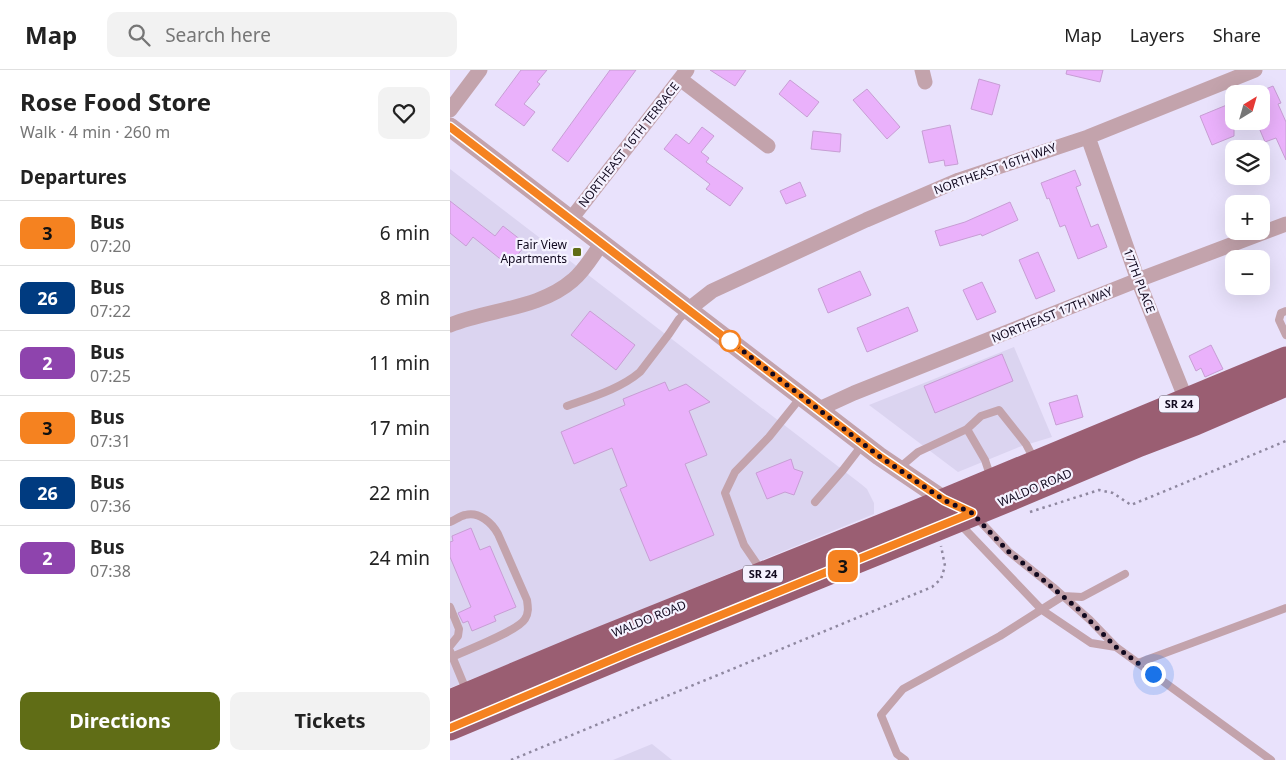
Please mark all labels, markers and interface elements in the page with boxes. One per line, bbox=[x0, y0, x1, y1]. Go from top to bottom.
search box bbox=[107, 12, 457, 57]
text: Map bbox=[25, 18, 77, 51]
icon: search bbox=[125, 21, 153, 49]
text: Search here bbox=[165, 22, 271, 48]
text: Map bbox=[1064, 23, 1102, 47]
text: Layers bbox=[1130, 23, 1185, 47]
text: Share bbox=[1213, 23, 1261, 47]
street label: NORTHEAST 16TH TERRACE bbox=[574, 79, 683, 211]
text: Rose Food Store bbox=[20, 85, 211, 118]
north arrow bbox=[1225, 85, 1270, 130]
map controls bbox=[1225, 85, 1270, 295]
button: heart bbox=[378, 87, 430, 139]
text: Walk · 4 min · 260 m bbox=[20, 121, 170, 143]
street label: NORTHEAST 16TH WAY bbox=[931, 138, 1059, 199]
button: layers bbox=[1225, 140, 1270, 185]
text: Departures bbox=[20, 164, 127, 190]
button: + bbox=[1225, 195, 1270, 240]
text: Bus bbox=[90, 209, 125, 235]
text: 6 min bbox=[380, 220, 430, 246]
text: 3 bbox=[42, 221, 53, 245]
text: 07:20 bbox=[90, 235, 131, 257]
place label: Fair View Apartments bbox=[500, 236, 568, 267]
marker: Fair View Apartments bbox=[571, 246, 583, 258]
street label: 17TH PLACE bbox=[1119, 246, 1160, 315]
button: − bbox=[1225, 250, 1270, 295]
text: Bus bbox=[90, 274, 125, 300]
street label: NORTHEAST 17TH WAY bbox=[989, 282, 1115, 347]
text: 8 min bbox=[380, 285, 430, 311]
text: 26 bbox=[37, 286, 58, 310]
text: 07:22 bbox=[90, 300, 131, 322]
unlabelled marker bbox=[719, 330, 741, 352]
text: Bus bbox=[90, 339, 125, 365]
text: 11 min bbox=[369, 350, 430, 376]
text: 2 bbox=[42, 351, 53, 375]
text: 07:25 bbox=[90, 365, 131, 387]
road number: SR 24 bbox=[1159, 396, 1199, 412]
text: Bus bbox=[90, 404, 125, 430]
text: 17 min bbox=[369, 415, 430, 441]
text: 3 bbox=[42, 416, 53, 440]
text: 07:31 bbox=[90, 430, 131, 452]
street label: WALDO ROAD bbox=[995, 464, 1075, 511]
text: Bus bbox=[90, 469, 125, 495]
text: 22 min bbox=[369, 480, 430, 506]
text: 26 bbox=[37, 481, 58, 505]
text: 07:36 bbox=[90, 495, 131, 517]
text: Bus bbox=[90, 534, 125, 560]
text: 24 min bbox=[369, 545, 430, 571]
text: 2 bbox=[42, 546, 53, 570]
line badge: 3 bbox=[827, 550, 859, 582]
text: 3 bbox=[838, 554, 848, 578]
text: 07:38 bbox=[90, 560, 131, 582]
road number: SR 24 bbox=[743, 566, 783, 582]
street label: WALDO ROAD bbox=[609, 596, 689, 641]
your location bbox=[1141, 662, 1166, 687]
button: Directions bbox=[20, 692, 220, 750]
button: Tickets bbox=[230, 692, 430, 750]

